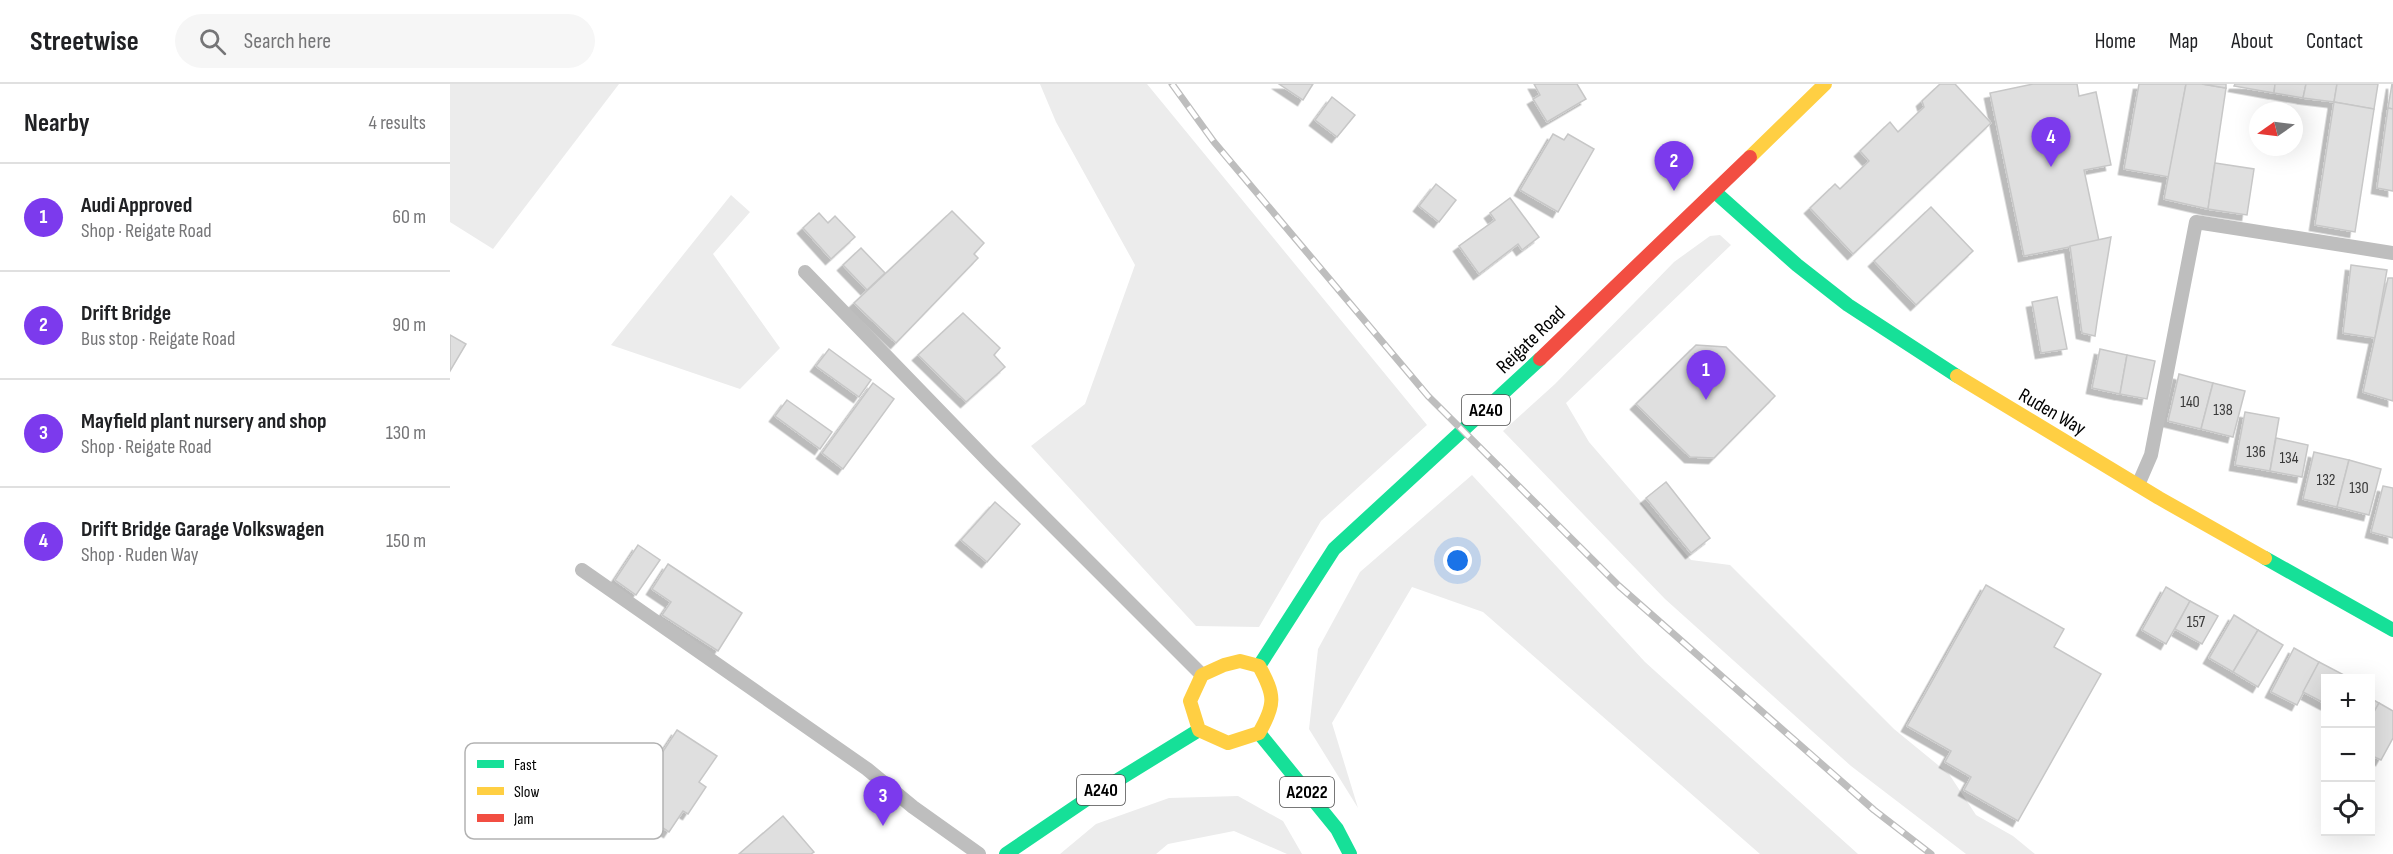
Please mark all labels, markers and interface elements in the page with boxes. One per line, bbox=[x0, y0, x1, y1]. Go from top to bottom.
search box bbox=[175, 14, 595, 68]
text: Streetwise bbox=[30, 25, 139, 58]
icon: search bbox=[196, 25, 229, 58]
text: Search here bbox=[244, 28, 331, 55]
text: Home bbox=[2095, 29, 2136, 54]
text: Map bbox=[2169, 29, 2198, 54]
text: About bbox=[2231, 29, 2273, 54]
text: Contact bbox=[2306, 29, 2363, 54]
north arrow bbox=[2249, 102, 2303, 156]
text: Nearby bbox=[24, 108, 90, 139]
text: 4 results bbox=[369, 111, 426, 135]
pin: 4 bbox=[2032, 118, 2070, 167]
pin: 2 bbox=[1654, 141, 1694, 191]
text: Audi Approved bbox=[81, 192, 192, 219]
text: 1 bbox=[40, 205, 47, 229]
text: 60 m bbox=[392, 205, 426, 229]
text: Shop · Reigate Road bbox=[81, 219, 212, 243]
text: Drift Bridge bbox=[81, 300, 171, 327]
street label: Reigate Road bbox=[1491, 301, 1571, 379]
text: 2 bbox=[39, 313, 48, 337]
text: 90 m bbox=[392, 313, 426, 337]
text: Bus stop · Reigate Road bbox=[81, 327, 235, 351]
pin: 1 bbox=[1686, 350, 1726, 400]
street label: Ruden Way bbox=[2014, 383, 2090, 441]
house number: 140 bbox=[2180, 393, 2200, 412]
road number: A240 bbox=[1462, 395, 1510, 425]
house number: 138 bbox=[2213, 401, 2233, 420]
text: Mayfield plant nursery and shop bbox=[81, 408, 327, 435]
text: 3 bbox=[39, 421, 48, 445]
text: 130 m bbox=[386, 421, 426, 445]
text: Shop · Reigate Road bbox=[81, 435, 212, 459]
house number: 136 bbox=[2246, 443, 2266, 462]
house number: 134 bbox=[2279, 449, 2299, 468]
house number: 132 bbox=[2317, 471, 2335, 490]
house number: 130 bbox=[2349, 479, 2369, 498]
text: Drift Bridge Garage Volkswagen bbox=[81, 516, 324, 543]
text: 4 bbox=[39, 529, 48, 553]
text: 150 m bbox=[386, 529, 426, 553]
text: Shop · Ruden Way bbox=[81, 543, 199, 567]
your location bbox=[1443, 546, 1472, 575]
house number: 157 bbox=[2187, 613, 2206, 632]
map controls bbox=[2321, 674, 2375, 836]
button: + bbox=[2321, 674, 2375, 728]
button: − bbox=[2321, 728, 2375, 782]
legend bbox=[465, 743, 663, 839]
text: Fast bbox=[514, 756, 537, 775]
road number: A240 bbox=[1077, 775, 1125, 805]
pin: 3 bbox=[864, 776, 902, 826]
road number: A2022 bbox=[1280, 777, 1334, 807]
button: locate bbox=[2321, 782, 2375, 836]
text: Slow bbox=[514, 783, 539, 802]
text: Jam bbox=[513, 810, 534, 829]

